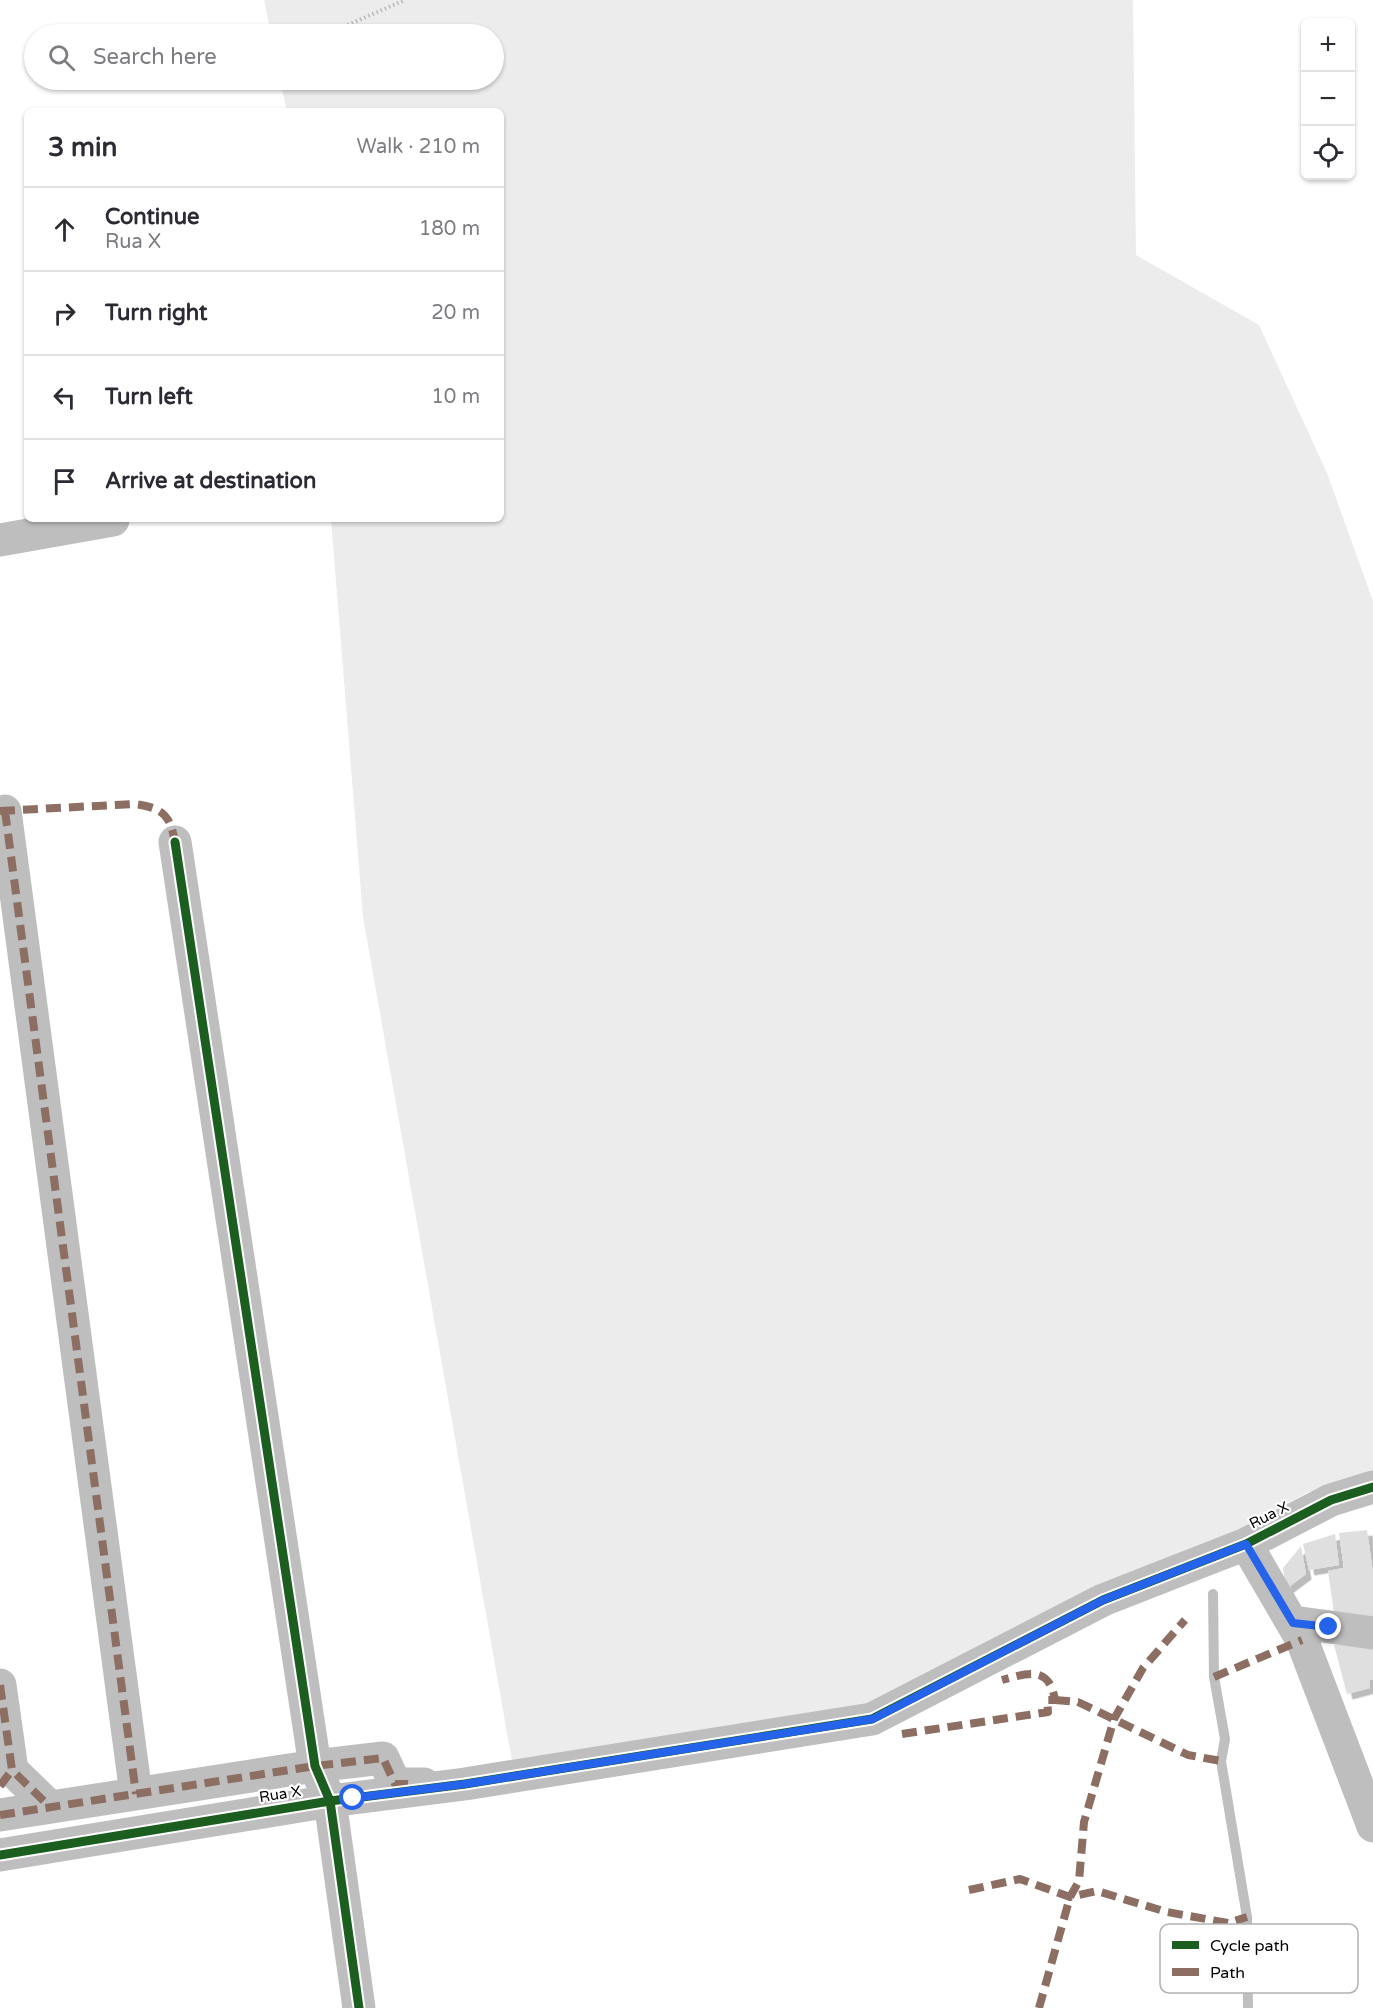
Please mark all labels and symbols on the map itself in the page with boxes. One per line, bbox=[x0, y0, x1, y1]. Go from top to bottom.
street label: Rua X bbox=[1246, 1497, 1292, 1533]
route end bbox=[1315, 1613, 1341, 1639]
street label: Rua X bbox=[258, 1782, 302, 1806]
route start bbox=[339, 1784, 365, 1810]
legend bbox=[1160, 1924, 1358, 1993]
text: Cycle path bbox=[1210, 1936, 1289, 1956]
text: Path bbox=[1210, 1963, 1245, 1983]

